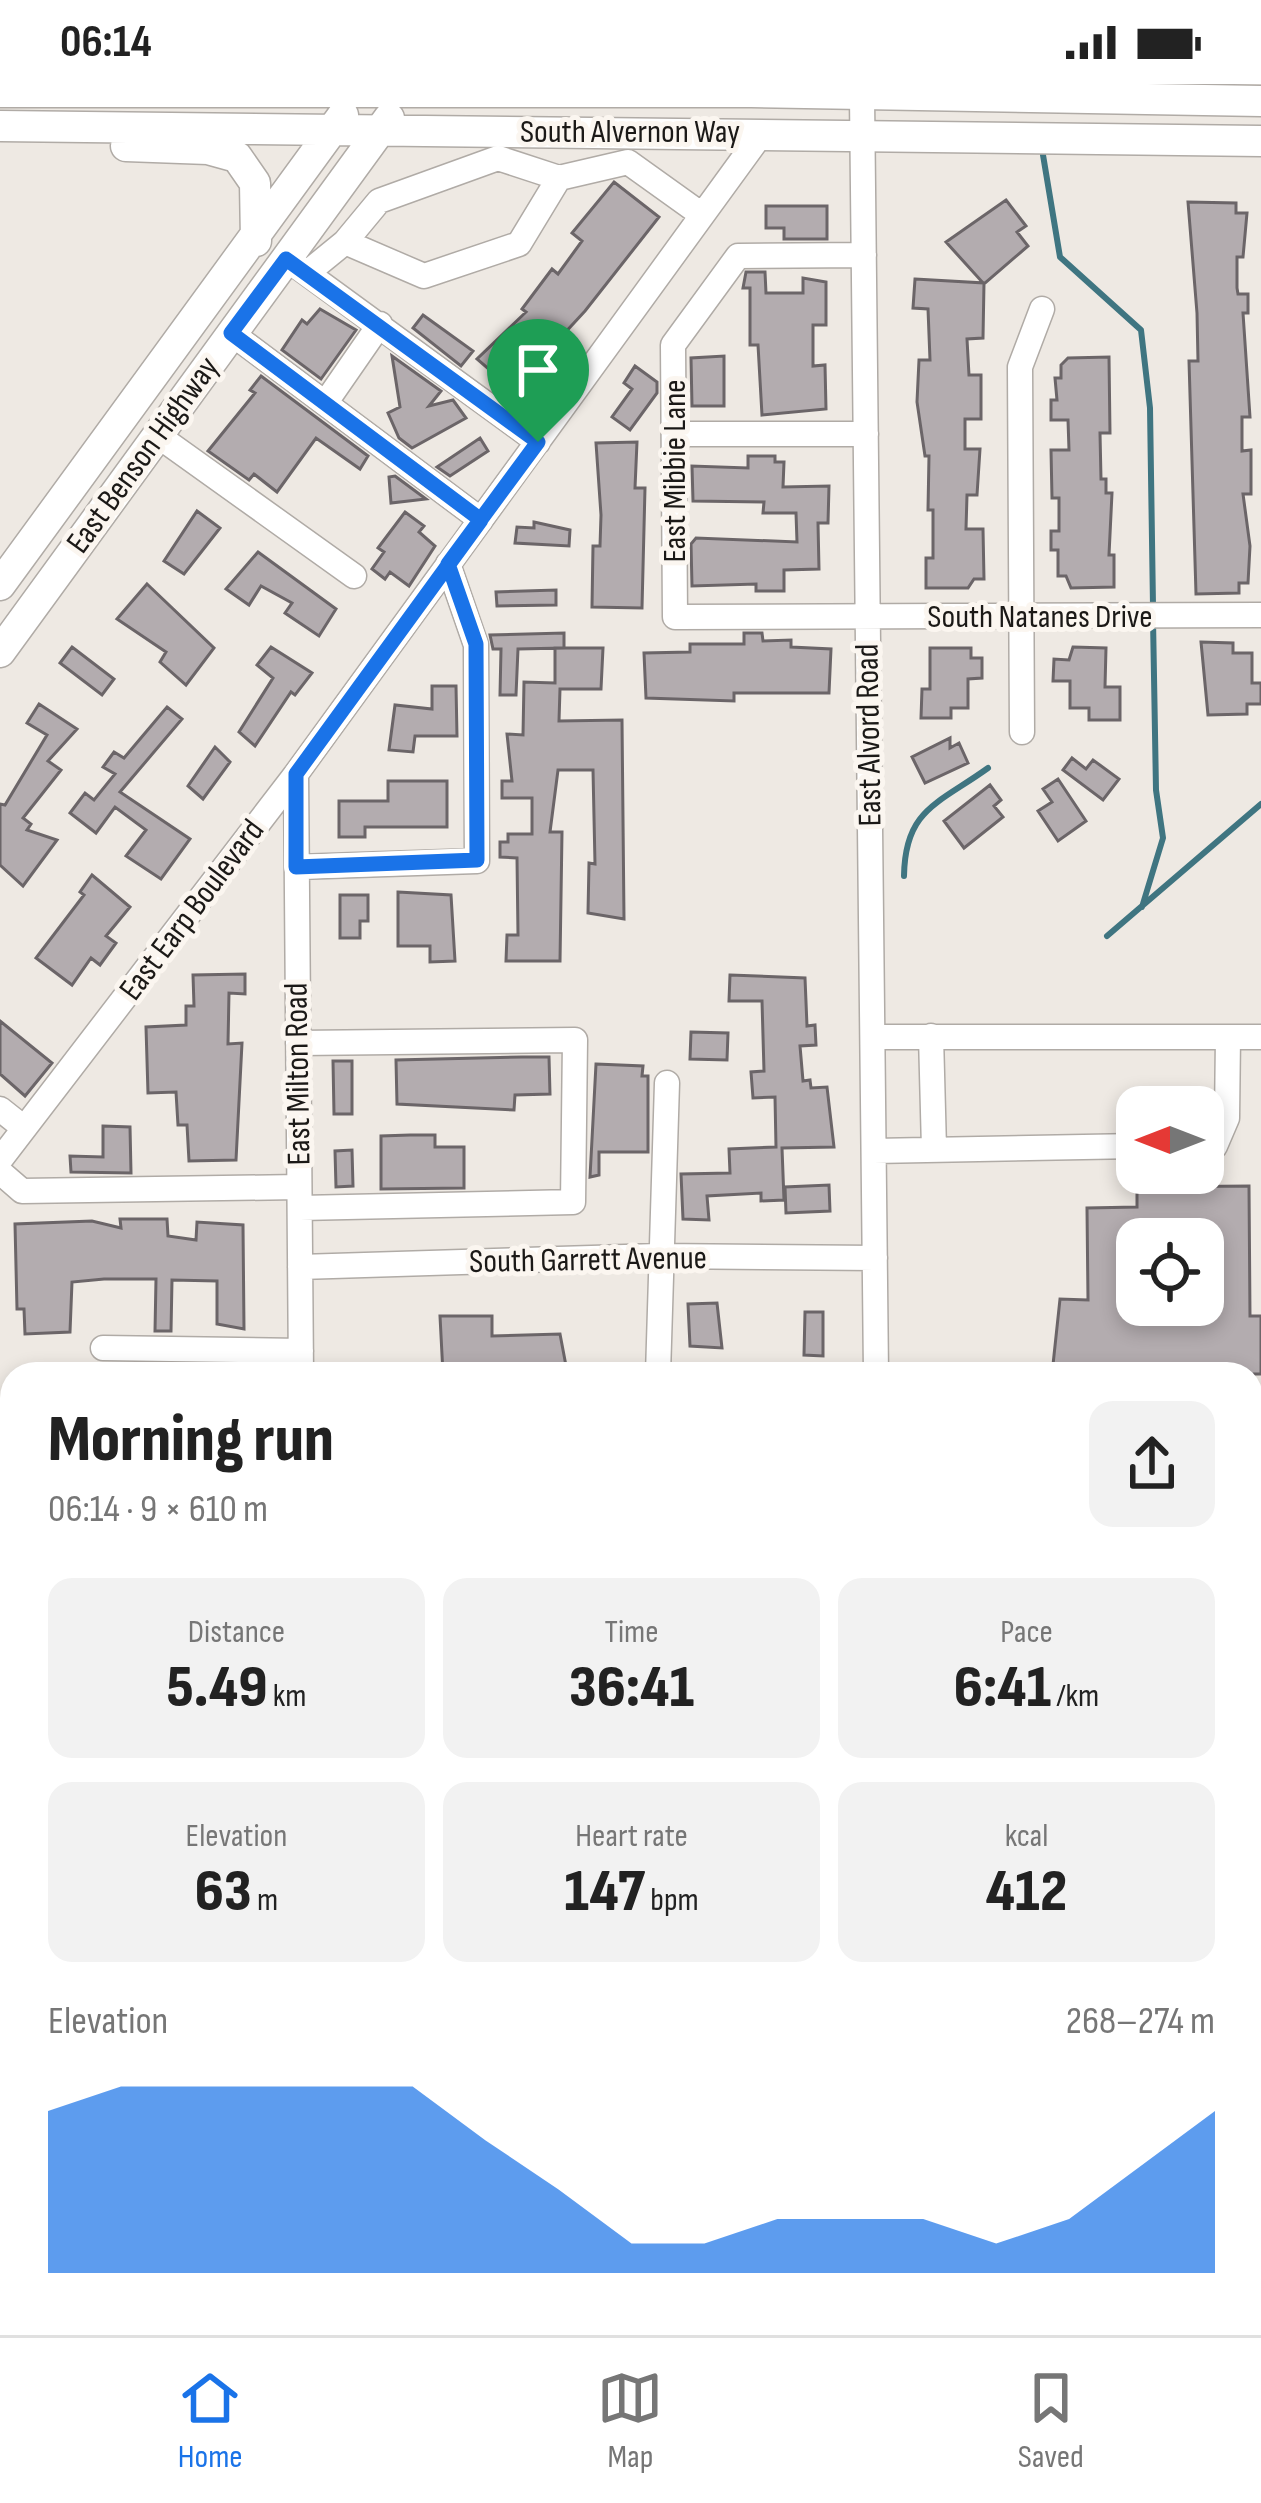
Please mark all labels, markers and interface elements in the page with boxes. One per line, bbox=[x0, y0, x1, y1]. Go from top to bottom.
text: 06:14 bbox=[60, 15, 152, 70]
street label: South Alvernon Way bbox=[520, 112, 740, 152]
pin bbox=[487, 319, 589, 442]
icon: arrive bbox=[505, 337, 571, 403]
street label: East Benson Highway bbox=[58, 349, 228, 561]
street label: East Mibbie Lane bbox=[655, 379, 695, 563]
street label: South Natanes Drive bbox=[927, 597, 1153, 637]
street label: East Alvord Road bbox=[847, 643, 891, 827]
street label: East Earp Boulevard bbox=[111, 812, 273, 1008]
street label: East Milton Road bbox=[276, 982, 320, 1166]
north arrow bbox=[1116, 1086, 1224, 1194]
map controls bbox=[1116, 1086, 1224, 1326]
button: locate bbox=[1116, 1218, 1224, 1326]
street label: South Garrett Avenue bbox=[469, 1238, 707, 1282]
text: Morning run bbox=[48, 1401, 334, 1480]
button: share bbox=[1089, 1401, 1215, 1527]
text: 06:14 · 9 × 610 m bbox=[48, 1486, 268, 1533]
text: Distance bbox=[188, 1612, 285, 1652]
text: Time bbox=[605, 1612, 659, 1652]
text: Pace bbox=[1000, 1612, 1053, 1652]
text: 5.49 bbox=[166, 1652, 268, 1724]
text: 36:41 bbox=[569, 1652, 694, 1724]
text: 6:41 bbox=[954, 1652, 1051, 1724]
text: km bbox=[268, 1676, 307, 1716]
text: /km bbox=[1051, 1676, 1099, 1716]
text: Elevation bbox=[186, 1816, 287, 1856]
text: Heart rate bbox=[575, 1816, 688, 1856]
text: kcal bbox=[1005, 1816, 1048, 1856]
text: 63 bbox=[195, 1856, 252, 1928]
text: 147 bbox=[564, 1856, 645, 1928]
text: 412 bbox=[986, 1856, 1067, 1928]
text: m bbox=[252, 1880, 278, 1920]
text: bpm bbox=[645, 1880, 699, 1920]
text: Elevation bbox=[48, 1998, 168, 2045]
text: 268–274 m bbox=[1066, 1998, 1215, 2045]
tab: Home bbox=[177, 2365, 243, 2477]
tab: Map bbox=[597, 2365, 663, 2477]
tab: Saved bbox=[1018, 2365, 1084, 2477]

